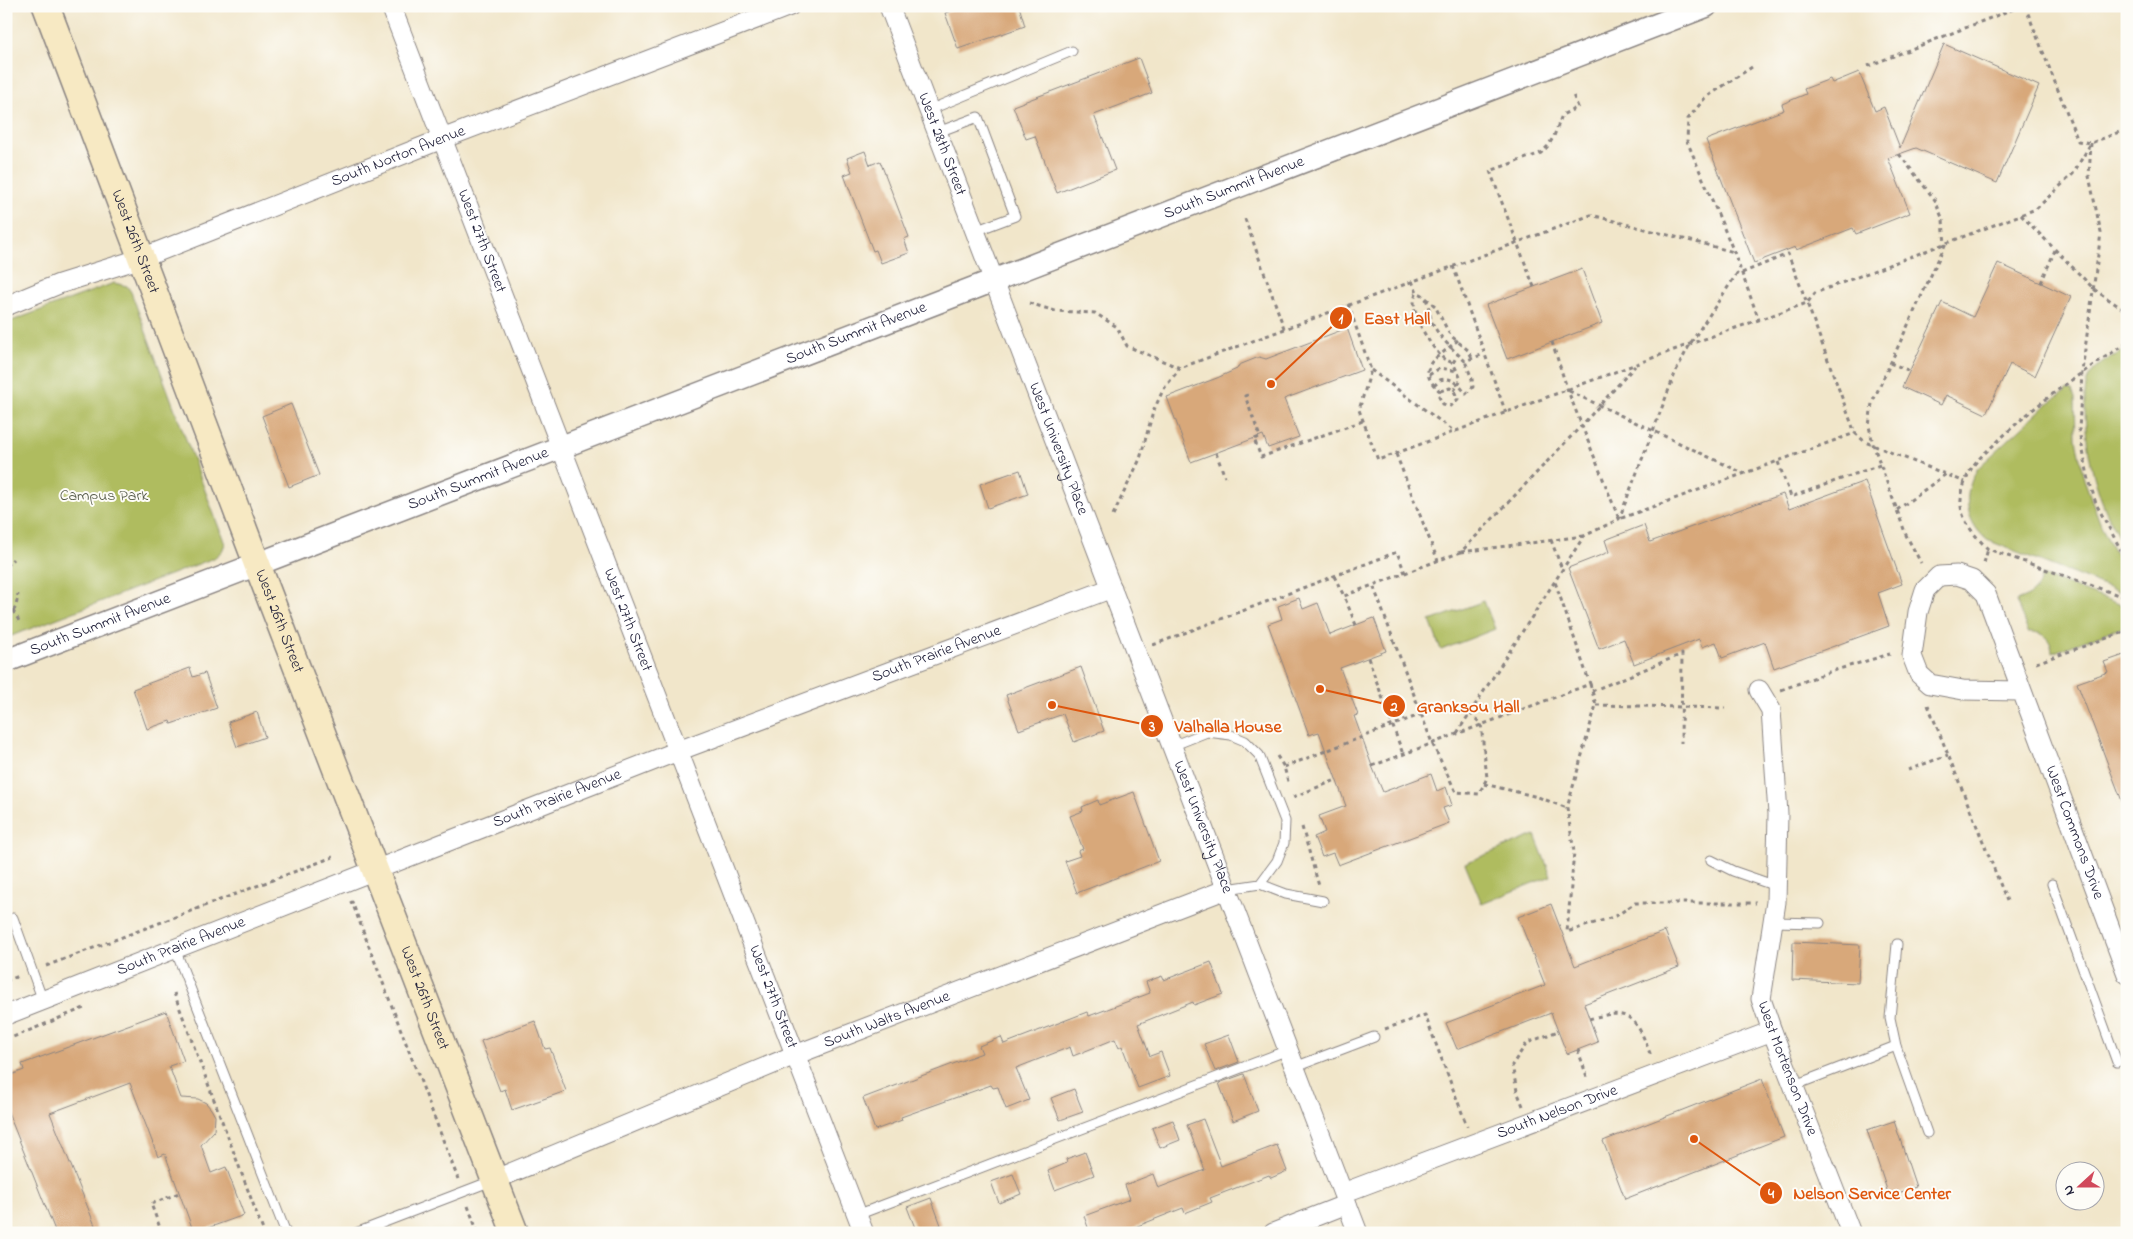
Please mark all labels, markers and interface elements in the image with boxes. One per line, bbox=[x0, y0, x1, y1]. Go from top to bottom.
street label: West 28th Street bbox=[911, 89, 973, 200]
street label: South Norton Avenue bbox=[328, 119, 470, 194]
street label: South Summit Avenue bbox=[1160, 150, 1309, 226]
street label: West 26th Street bbox=[105, 186, 166, 298]
street label: West 27th Street bbox=[451, 186, 513, 297]
street label: South Summit Avenue bbox=[782, 295, 931, 371]
callout: East Hall bbox=[1329, 301, 1440, 334]
text: East Hall bbox=[1364, 307, 1430, 333]
text: 1 bbox=[1339, 308, 1344, 330]
street label: West University Place bbox=[1022, 379, 1095, 519]
street label: South Summit Avenue bbox=[404, 441, 553, 517]
park label: Campus Park bbox=[60, 484, 149, 508]
street label: West 27th Street bbox=[597, 565, 659, 676]
street label: West 26th Street bbox=[248, 566, 310, 677]
street label: South Summit Avenue bbox=[26, 586, 175, 663]
street label: South Prairie Avenue bbox=[868, 618, 1005, 689]
callout: Granksou Hall bbox=[1382, 689, 1530, 722]
text: Granksou Hall bbox=[1417, 695, 1519, 721]
text: 2 bbox=[1389, 696, 1398, 718]
callout: Valhalla House bbox=[1140, 709, 1292, 742]
text: Valhalla House bbox=[1173, 715, 1282, 741]
text: 3 bbox=[1148, 716, 1155, 738]
street label: West University Place bbox=[1167, 757, 1239, 898]
street label: South Prairie Avenue bbox=[489, 762, 626, 835]
street label: West Commons Drive bbox=[2039, 762, 2111, 903]
street label: South Prairie Avenue bbox=[113, 910, 250, 982]
street label: West 27th Street bbox=[742, 942, 804, 1053]
street label: West 26th Street bbox=[394, 943, 456, 1054]
street label: South Walts Avenue bbox=[820, 984, 954, 1055]
street label: West Mortenson Drive bbox=[1751, 998, 1824, 1140]
street label: South Nelson Drive bbox=[1493, 1078, 1622, 1146]
north arrow bbox=[2056, 1162, 2106, 1212]
callout: Nelson Service Center bbox=[1759, 1176, 1961, 1209]
text: Nelson Service Center bbox=[1793, 1182, 1951, 1208]
text: N bbox=[2058, 1182, 2081, 1198]
text: 4 bbox=[1767, 1183, 1775, 1205]

